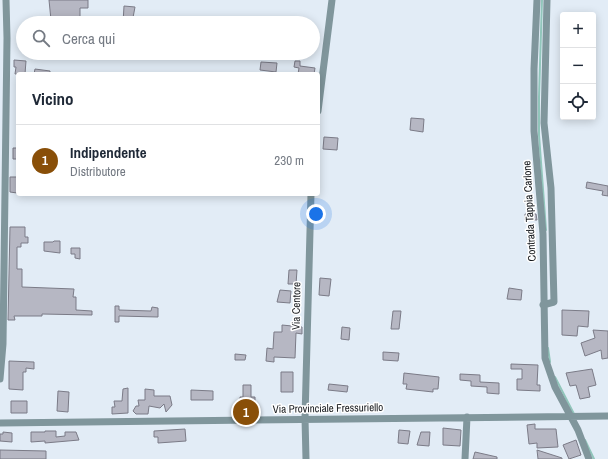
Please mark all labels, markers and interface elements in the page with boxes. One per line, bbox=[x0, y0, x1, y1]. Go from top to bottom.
map controls bbox=[560, 12, 596, 120]
button: + bbox=[560, 12, 596, 48]
search box bbox=[16, 16, 320, 60]
icon: search bbox=[30, 27, 52, 49]
text: Cerca qui bbox=[62, 28, 115, 49]
button: − bbox=[560, 48, 596, 84]
button: locate bbox=[560, 84, 596, 120]
text: Vicino bbox=[32, 87, 74, 110]
text: Indipendente bbox=[70, 142, 147, 163]
text: 1 bbox=[42, 152, 48, 169]
text: 230 m bbox=[274, 152, 304, 169]
street label: Contrada Tappia Carlone bbox=[519, 160, 539, 262]
text: Distributore bbox=[70, 163, 126, 180]
your location bbox=[306, 204, 326, 224]
street label: Via Centore bbox=[289, 282, 303, 330]
pin: 1 bbox=[233, 397, 259, 427]
street label: Via Provinciale Fressuriello bbox=[273, 400, 383, 416]

